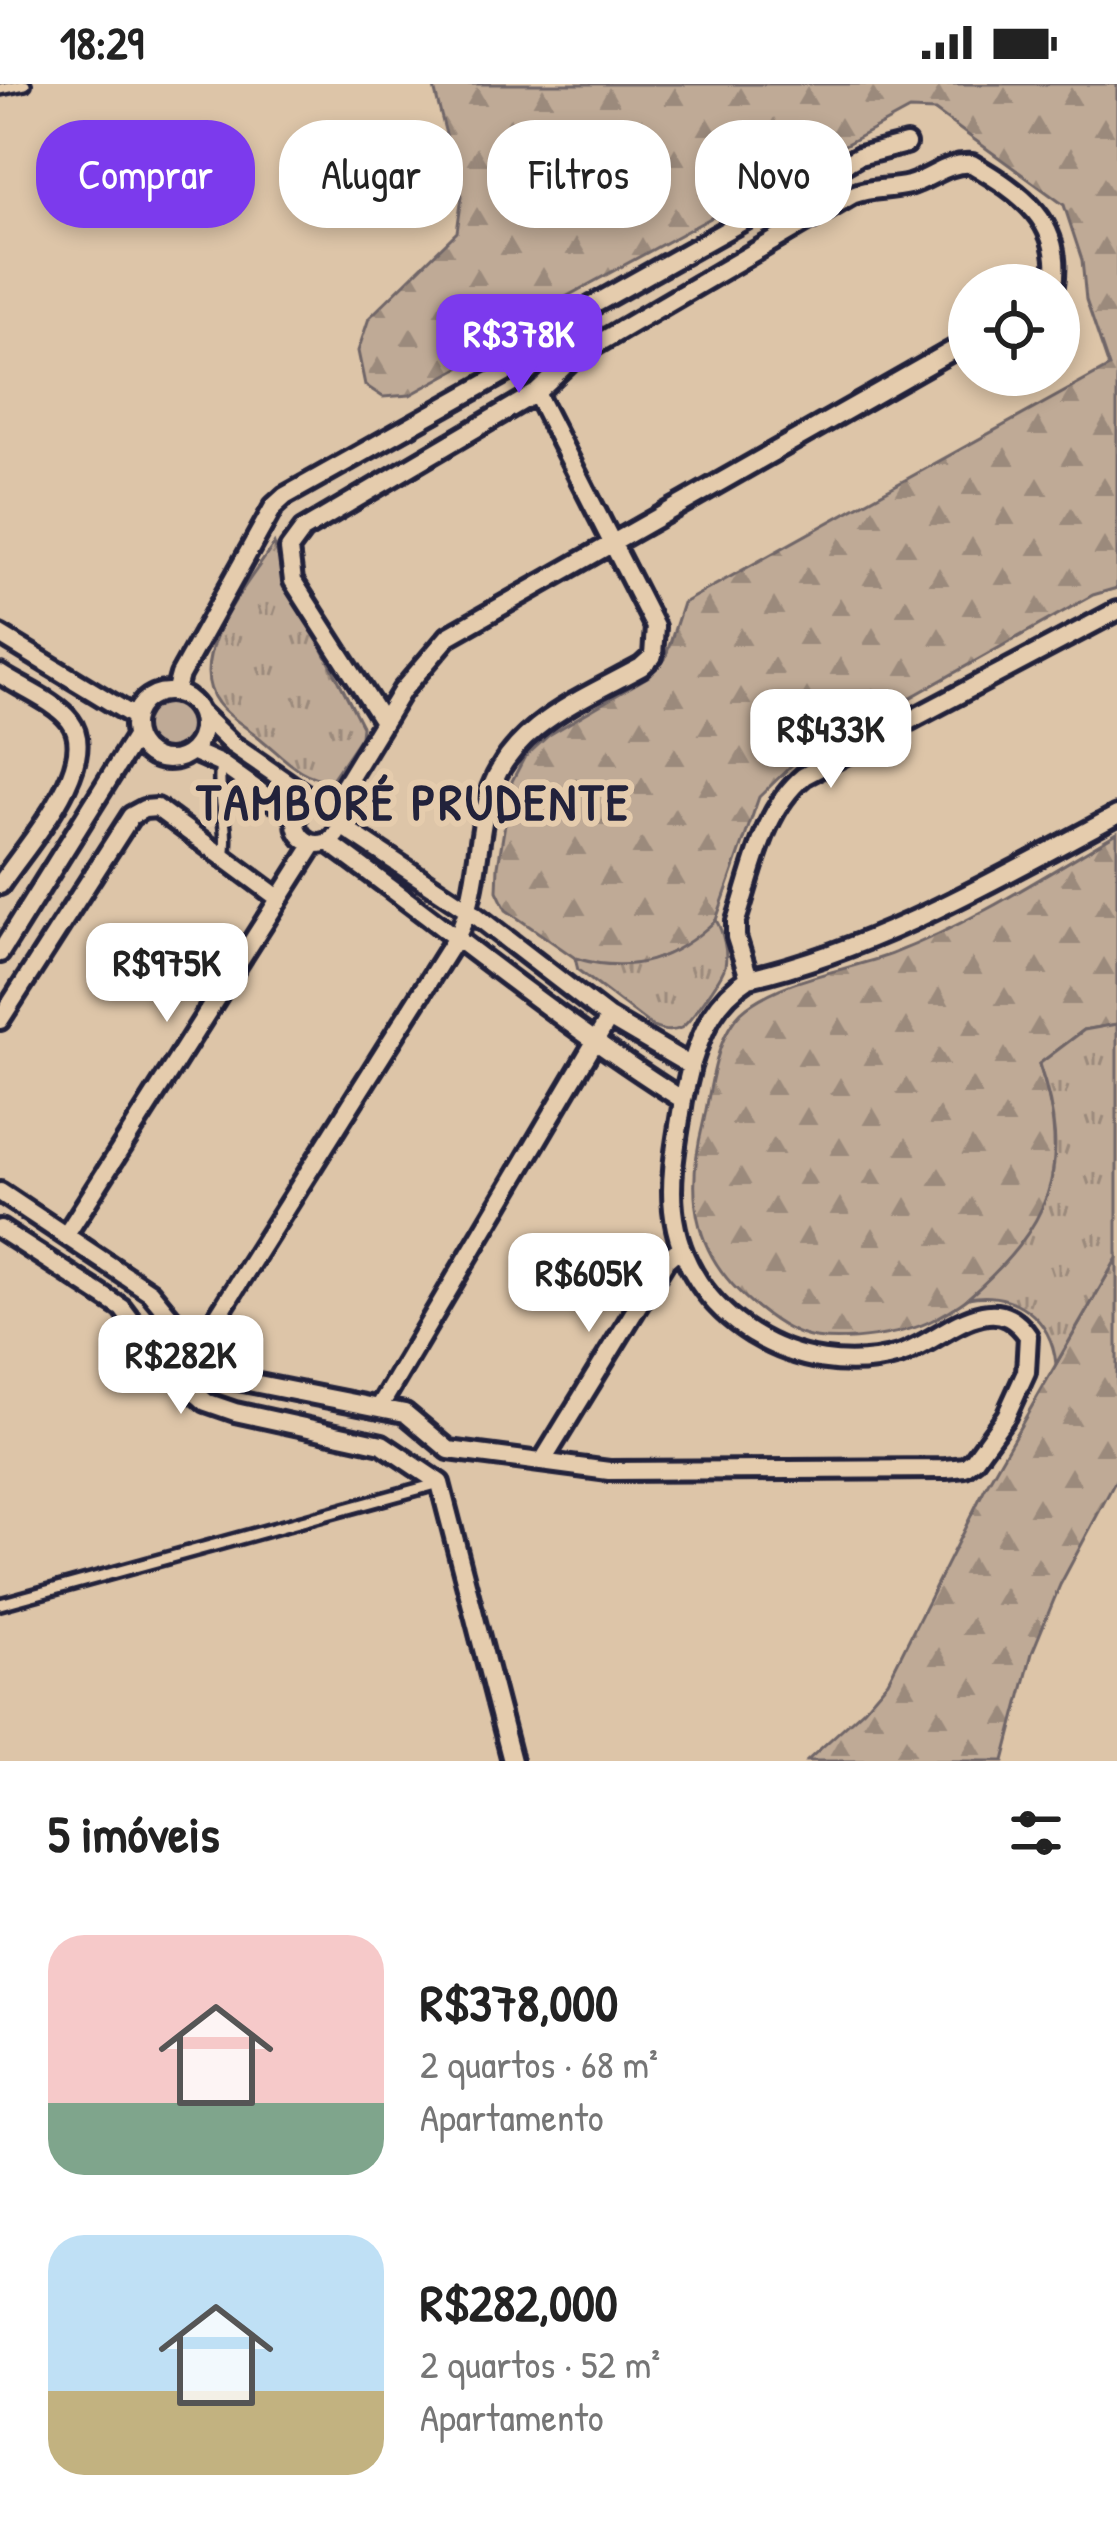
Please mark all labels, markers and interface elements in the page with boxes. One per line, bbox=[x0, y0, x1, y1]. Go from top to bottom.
text: 18:29 bbox=[60, 12, 144, 73]
chip: Comprar bbox=[36, 120, 255, 228]
chip: Alugar bbox=[279, 120, 463, 228]
chip: Filtros bbox=[487, 120, 671, 228]
chip: Novo bbox=[695, 120, 852, 228]
map controls bbox=[948, 264, 1080, 396]
button: locate bbox=[948, 264, 1080, 396]
pin: R$378K bbox=[421, 294, 617, 396]
text: R$378K bbox=[463, 306, 575, 359]
pin: R$433K bbox=[733, 689, 929, 791]
text: R$433K bbox=[777, 701, 885, 754]
district label: TAMBORÉ PRUDENTE bbox=[196, 767, 631, 836]
pin: R$975K bbox=[69, 923, 265, 1025]
text: R$975K bbox=[113, 935, 221, 988]
pin: R$605K bbox=[491, 1233, 687, 1335]
text: R$605K bbox=[535, 1245, 643, 1298]
pin: R$282K bbox=[83, 1315, 279, 1417]
text: R$282K bbox=[125, 1327, 237, 1380]
text: 5 imóveis bbox=[48, 1799, 220, 1868]
icon: filters bbox=[1003, 1800, 1069, 1866]
text: R$378,000 bbox=[420, 1968, 618, 2037]
icon: home bbox=[144, 1983, 288, 2127]
text: 2 quartos · 68 m² bbox=[420, 2037, 658, 2090]
text: Apartamento bbox=[420, 2090, 604, 2143]
text: R$282,000 bbox=[420, 2268, 618, 2337]
icon: home bbox=[144, 2283, 288, 2427]
text: 2 quartos · 52 m² bbox=[420, 2337, 660, 2390]
text: Apartamento bbox=[420, 2390, 604, 2443]

